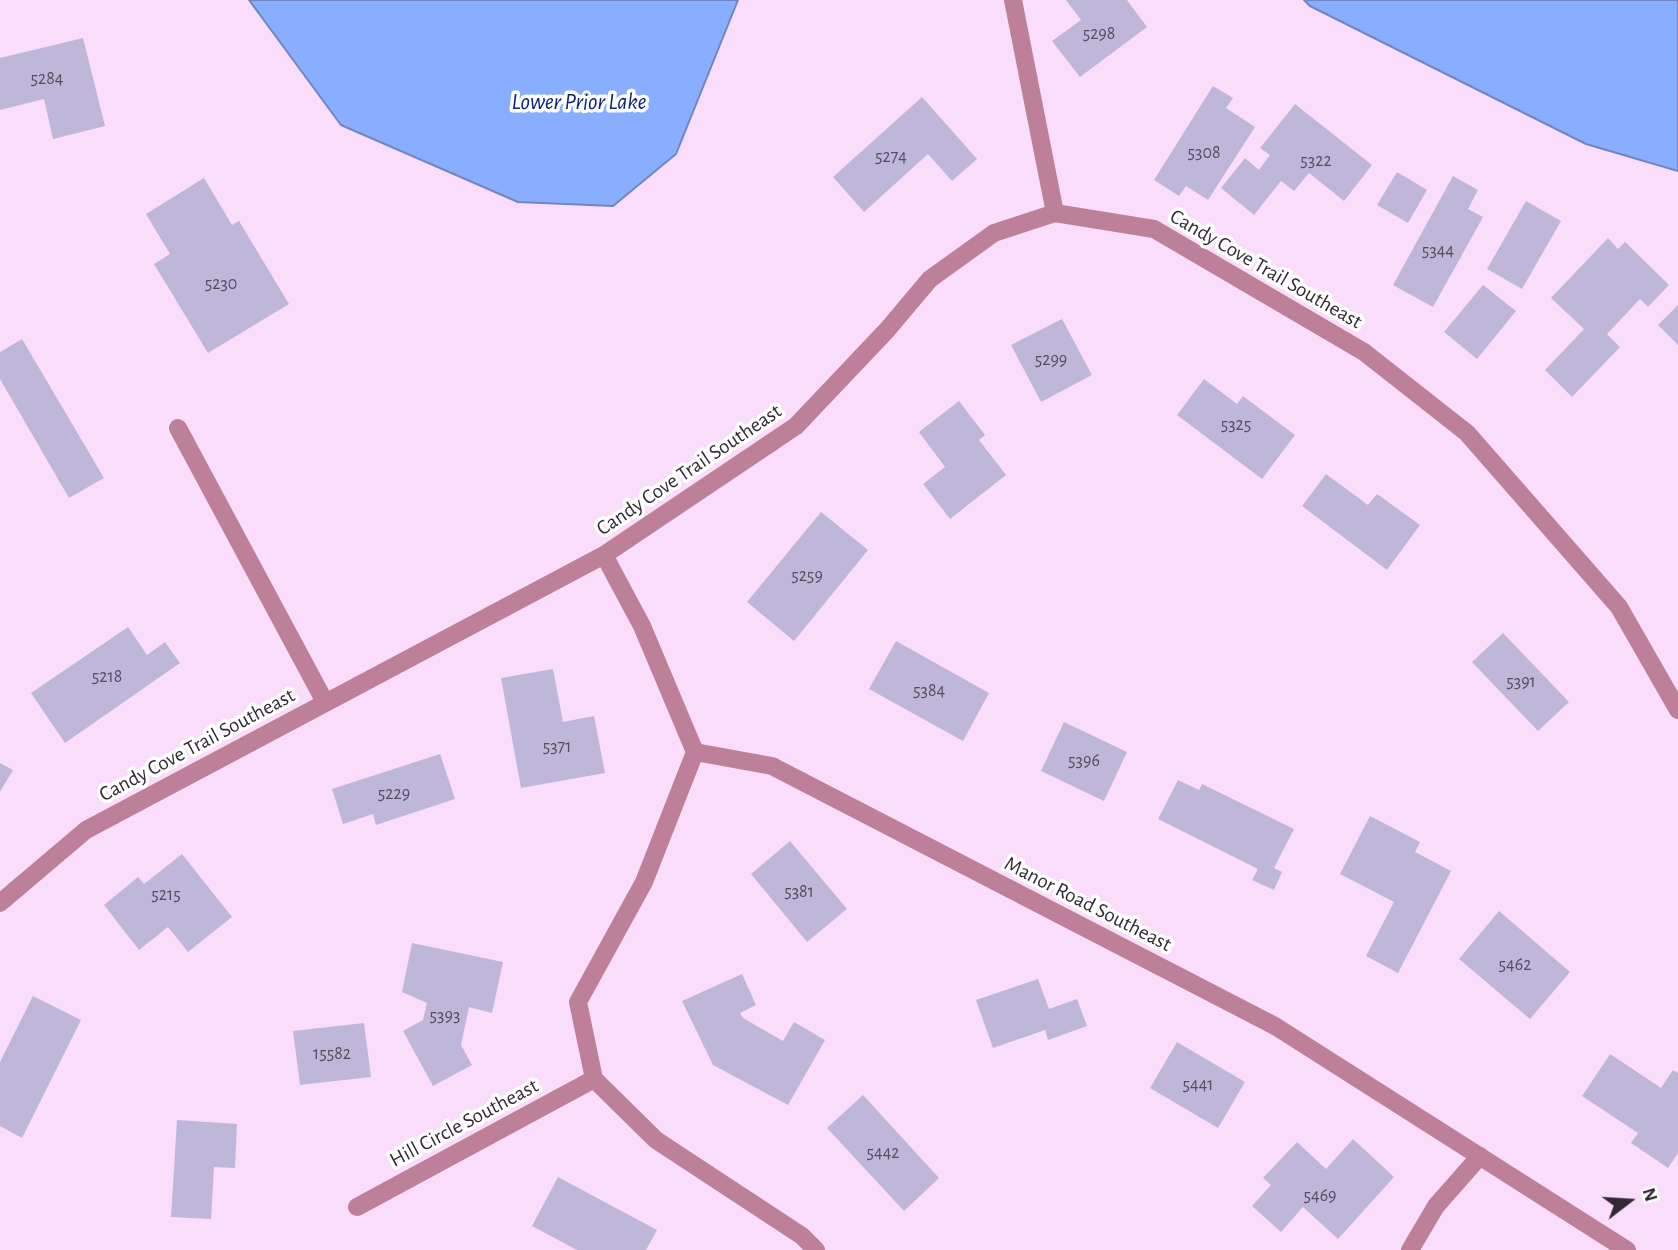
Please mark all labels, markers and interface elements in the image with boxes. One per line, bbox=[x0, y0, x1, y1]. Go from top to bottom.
house number: 5298 bbox=[1083, 23, 1115, 45]
house number: 5284 bbox=[31, 68, 63, 90]
water label: Lower Prior Lake bbox=[512, 88, 646, 116]
house number: 5308 bbox=[1188, 142, 1220, 164]
house number: 5274 bbox=[875, 146, 907, 168]
house number: 5322 bbox=[1300, 150, 1332, 172]
street label: Candy Cove Trail Southeast bbox=[1165, 204, 1367, 334]
house number: 5344 bbox=[1422, 240, 1454, 262]
house number: 5230 bbox=[205, 273, 237, 295]
house number: 5299 bbox=[1035, 349, 1067, 371]
street label: Candy Cove Trail Southeast bbox=[592, 399, 786, 541]
house number: 5325 bbox=[1221, 414, 1251, 436]
house number: 5259 bbox=[791, 565, 823, 587]
house number: 5218 bbox=[92, 666, 122, 688]
house number: 5391 bbox=[1506, 671, 1536, 693]
house number: 5384 bbox=[913, 680, 945, 702]
street label: Candy Cove Trail Southeast bbox=[95, 683, 299, 807]
house number: 5371 bbox=[543, 736, 571, 758]
house number: 5396 bbox=[1068, 750, 1100, 772]
house number: 5229 bbox=[378, 783, 410, 805]
street label: Manor Road Southeast bbox=[1000, 851, 1176, 957]
house number: 5381 bbox=[784, 881, 814, 903]
house number: 5215 bbox=[151, 884, 181, 906]
house number: 5462 bbox=[1499, 954, 1531, 976]
house number: 5393 bbox=[430, 1005, 460, 1027]
house number: 15582 bbox=[313, 1043, 351, 1065]
street label: Hill Circle Southeast bbox=[385, 1073, 543, 1173]
house number: 5441 bbox=[1182, 1074, 1214, 1096]
house number: 5442 bbox=[866, 1142, 900, 1164]
north arrow bbox=[1594, 1166, 1664, 1236]
house number: 5469 bbox=[1303, 1185, 1337, 1207]
text: N bbox=[1639, 1186, 1661, 1204]

